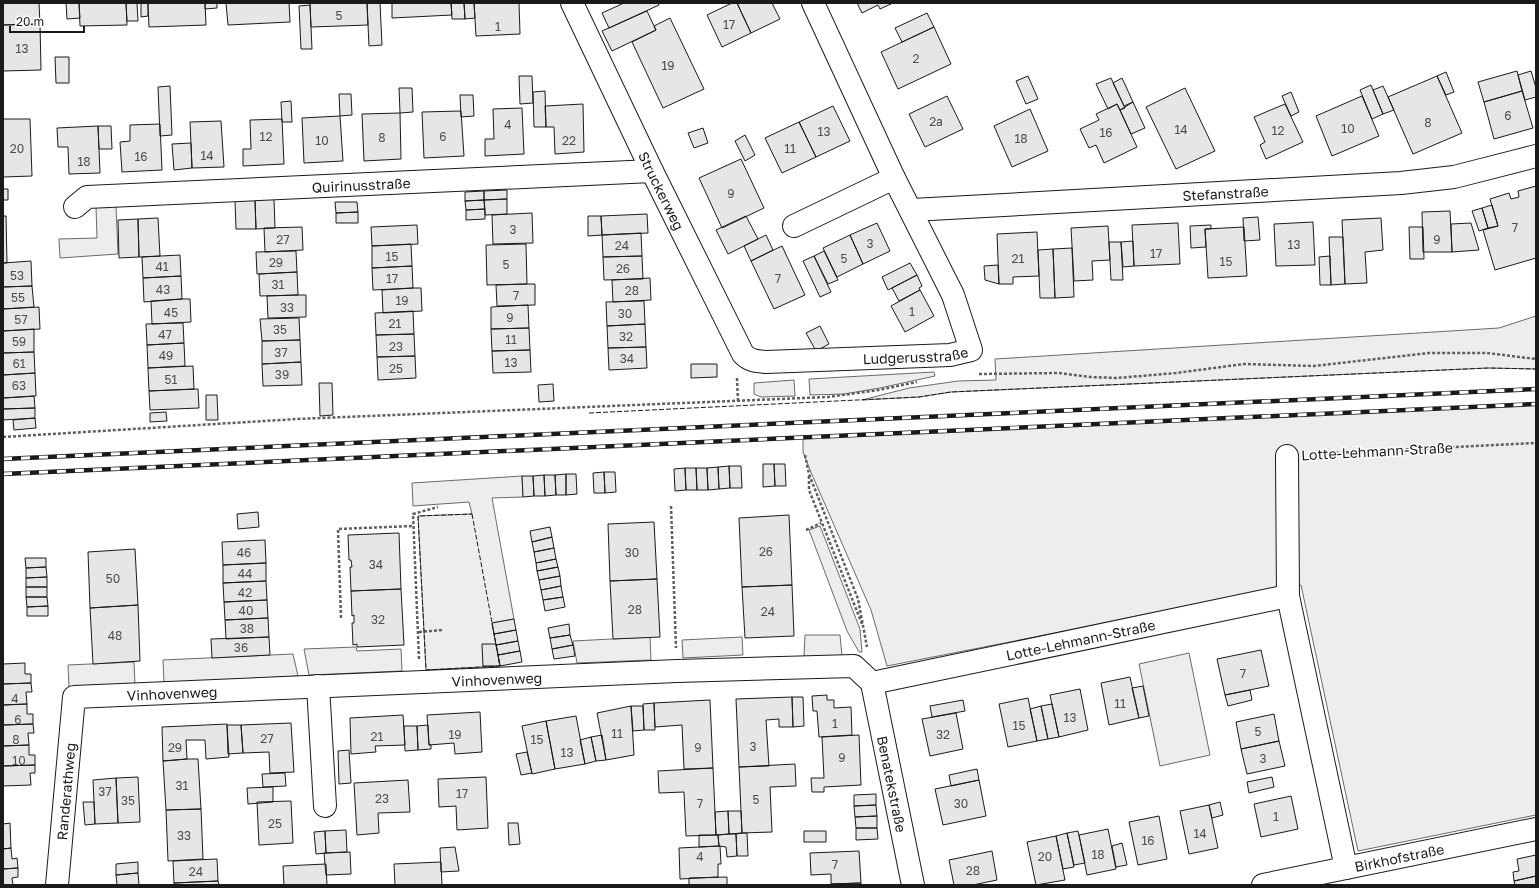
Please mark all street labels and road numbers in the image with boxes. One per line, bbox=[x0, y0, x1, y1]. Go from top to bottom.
street label: Struckerweg bbox=[635, 149, 688, 233]
street label: Quirinusstraße bbox=[311, 174, 411, 195]
street label: Stefanstraße bbox=[1182, 182, 1269, 204]
street label: Ludgerusstraße bbox=[862, 343, 970, 367]
street label: Lotte-Lehmann-Straße bbox=[1301, 439, 1453, 463]
street label: Lotte-Lehmann-Straße bbox=[1004, 616, 1157, 663]
street label: Vinhovenweg bbox=[451, 668, 542, 689]
street label: Vinhovenweg bbox=[126, 682, 218, 703]
street label: Benatekstraße bbox=[874, 734, 911, 834]
street label: Randerathweg bbox=[53, 742, 78, 841]
street label: Birkhofstraße bbox=[1353, 840, 1445, 875]

